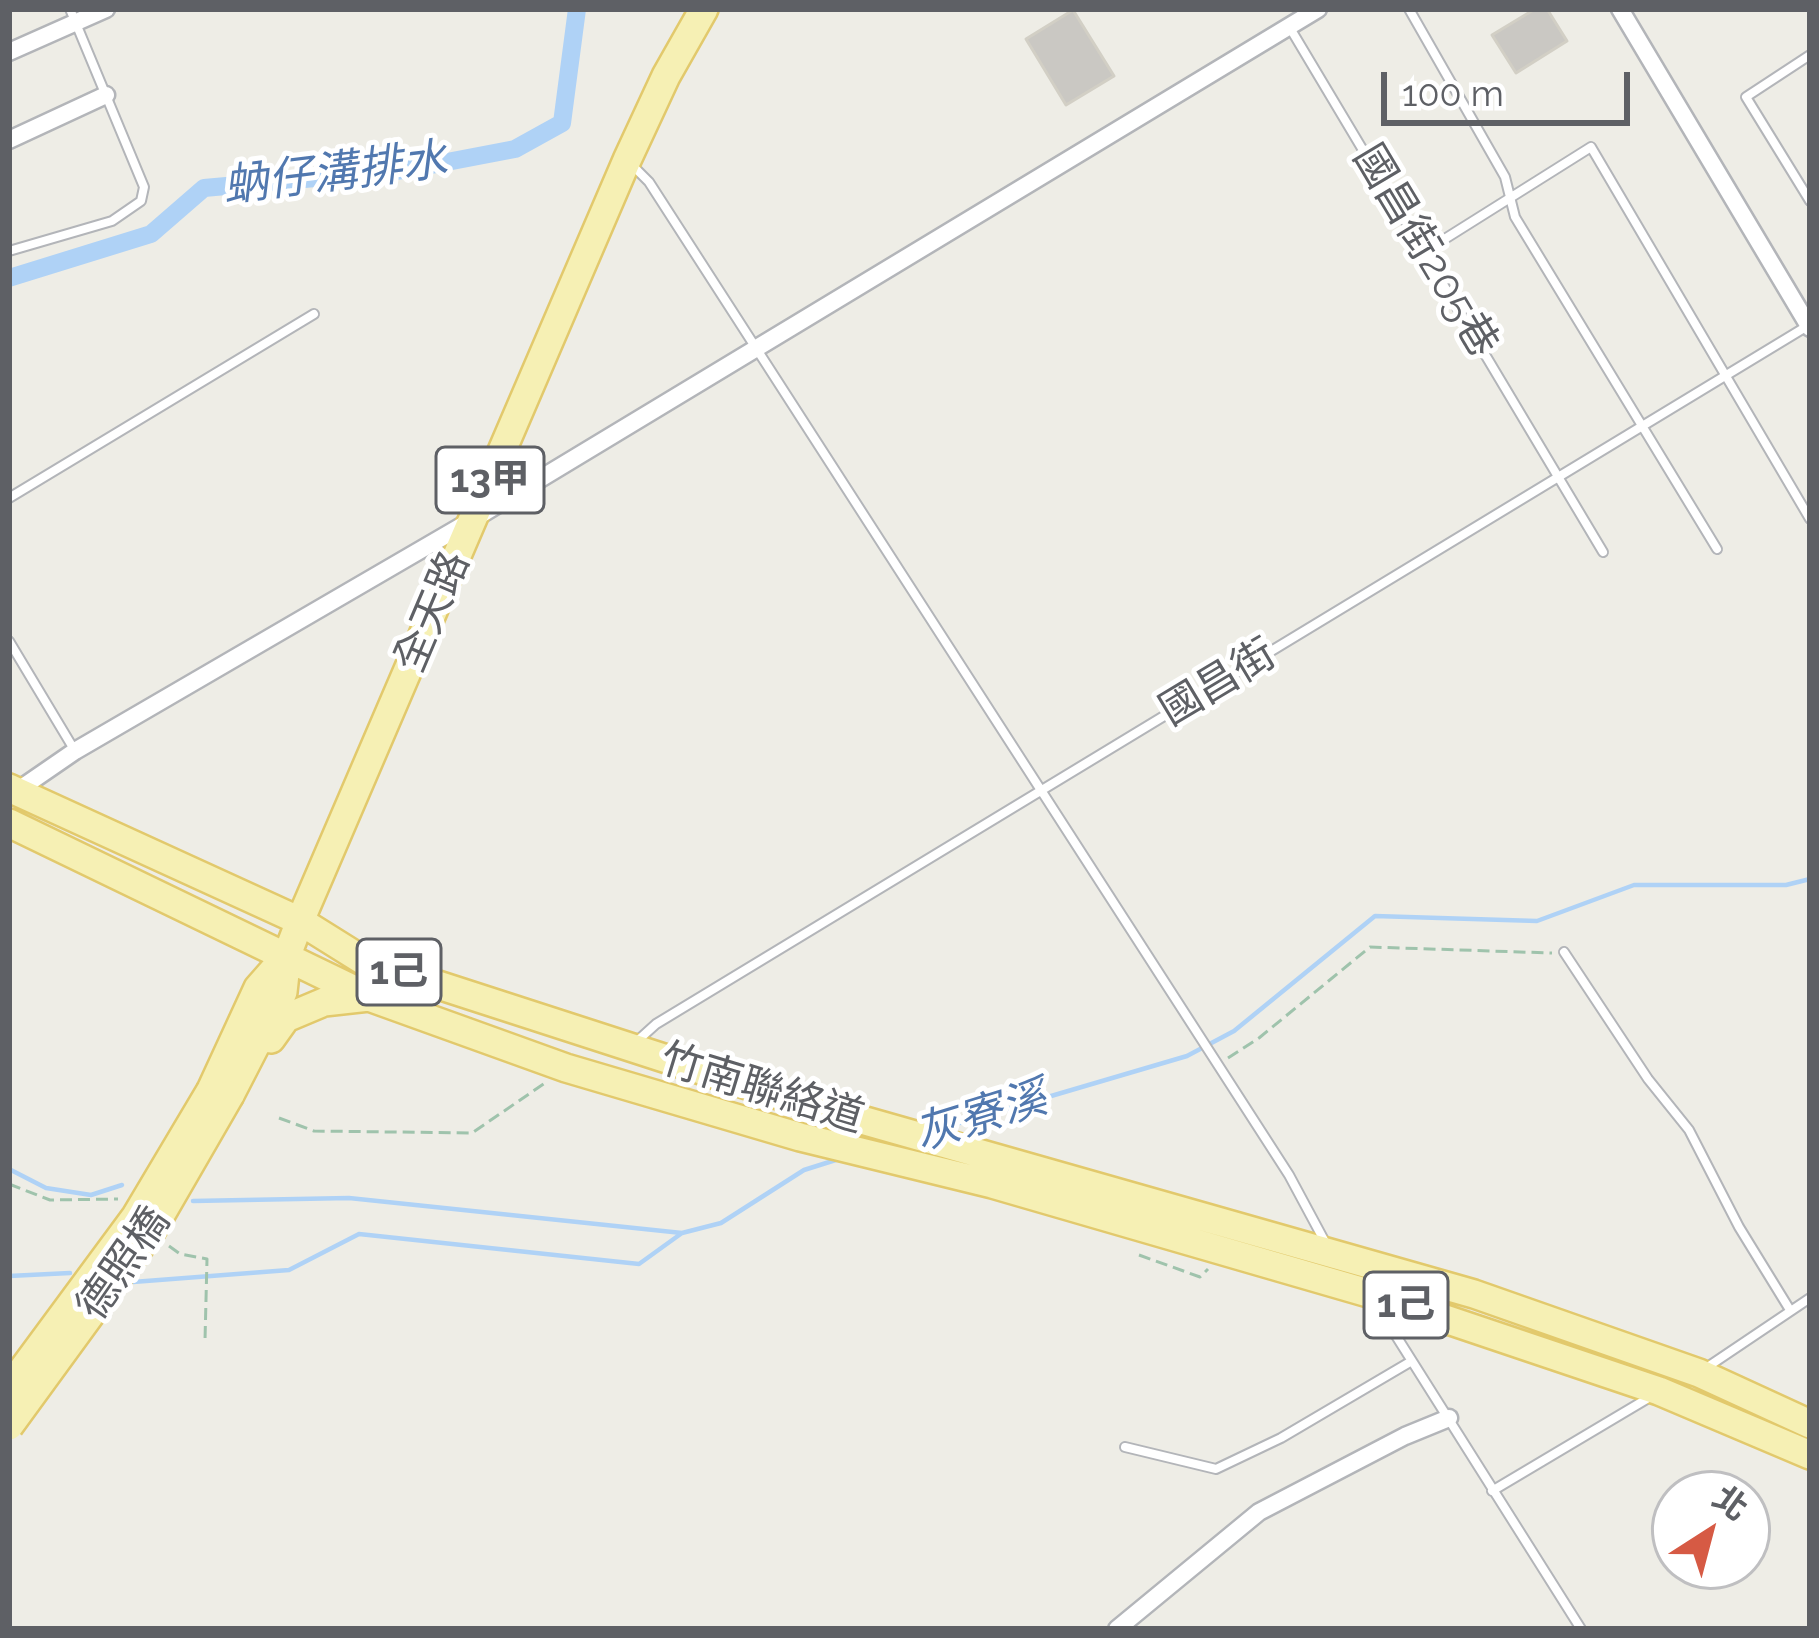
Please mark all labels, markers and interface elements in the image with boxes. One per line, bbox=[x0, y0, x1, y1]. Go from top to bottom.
scale bar bbox=[1387, 48, 1636, 122]
text: 100 m bbox=[1402, 72, 1504, 114]
water label: 蚋仔溝排水 bbox=[220, 133, 450, 215]
street label: 國昌街205巷 bbox=[1342, 136, 1508, 366]
road number: 13甲 bbox=[436, 447, 544, 513]
street label: 全天路 bbox=[385, 544, 481, 680]
street label: 國昌街 bbox=[1151, 629, 1285, 737]
road number: 1己 bbox=[357, 939, 441, 1005]
street label: 竹南聯絡道 bbox=[654, 1034, 870, 1144]
water label: 灰寮溪 bbox=[909, 1071, 1053, 1163]
street label: 德照橋 bbox=[67, 1198, 181, 1330]
road number: 1己 bbox=[1364, 1272, 1448, 1338]
north arrow bbox=[1651, 1470, 1771, 1590]
text: 北 bbox=[1706, 1477, 1756, 1528]

